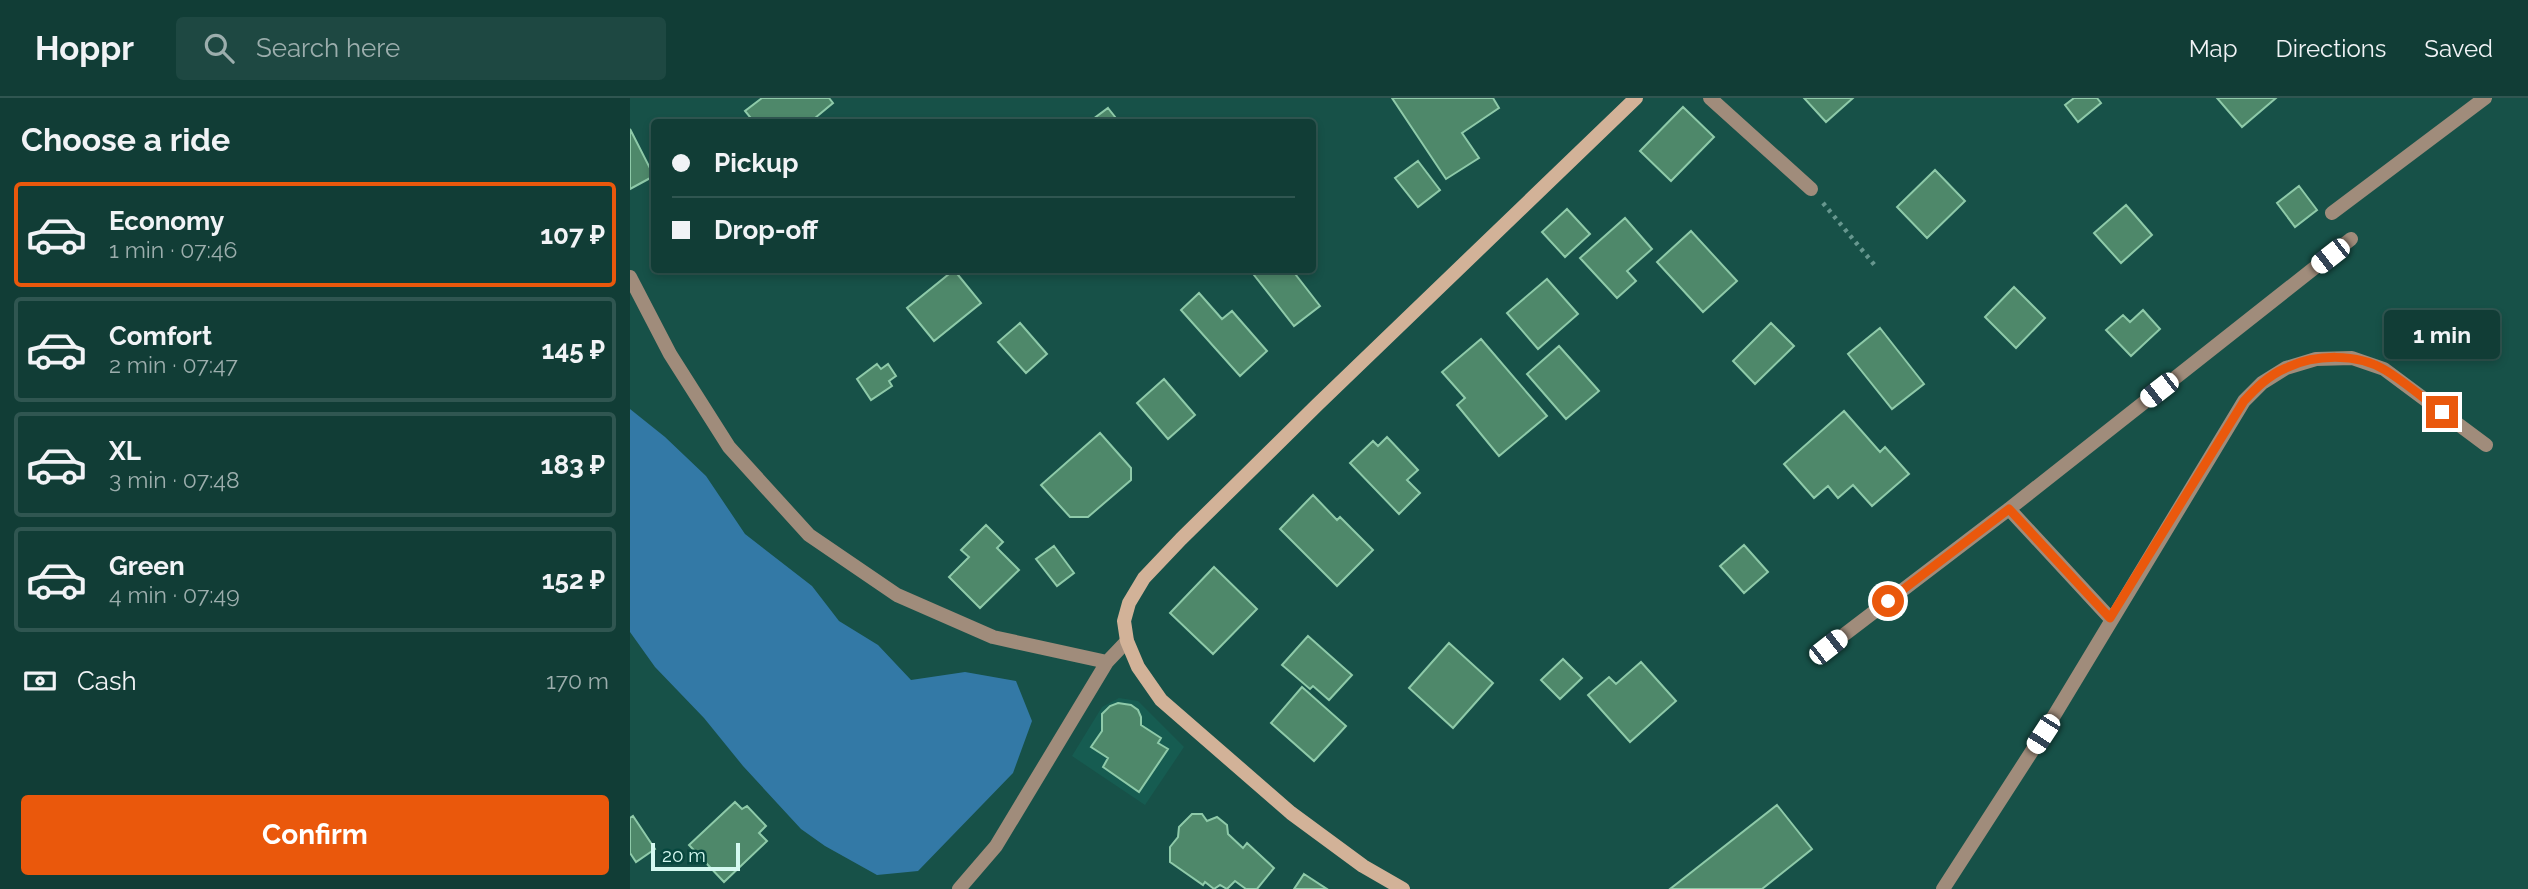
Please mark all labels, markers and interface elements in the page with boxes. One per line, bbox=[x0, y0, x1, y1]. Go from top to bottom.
search box bbox=[176, 17, 666, 80]
text: Hoppr bbox=[35, 29, 134, 68]
icon: search bbox=[200, 29, 238, 67]
text: Search here bbox=[256, 33, 400, 63]
text: Map bbox=[2189, 34, 2238, 63]
text: Directions bbox=[2276, 34, 2386, 63]
text: Saved bbox=[2424, 34, 2493, 63]
text: Choose a ride bbox=[21, 121, 230, 158]
text: Pickup bbox=[714, 148, 799, 178]
icon: car bbox=[25, 203, 88, 266]
text: Economy bbox=[109, 206, 224, 236]
text: Drop-off bbox=[714, 215, 818, 245]
text: 107 ₽ bbox=[540, 220, 605, 250]
car bbox=[2307, 235, 2354, 277]
text: 1 min · 07:46 bbox=[109, 236, 237, 263]
callout: 1 min bbox=[2384, 310, 2500, 360]
icon: car bbox=[25, 318, 88, 381]
text: Comfort bbox=[109, 321, 212, 351]
text: 1 min bbox=[2413, 321, 2471, 348]
text: 145 ₽ bbox=[542, 335, 605, 365]
text: 2 min · 07:47 bbox=[109, 351, 238, 378]
car bbox=[2136, 369, 2183, 411]
route end bbox=[2426, 396, 2458, 428]
icon: car bbox=[25, 433, 88, 496]
text: XL bbox=[109, 436, 141, 466]
text: 183 ₽ bbox=[541, 450, 605, 480]
text: 3 min · 07:48 bbox=[109, 466, 240, 493]
icon: car bbox=[25, 548, 88, 611]
text: Green bbox=[109, 551, 185, 581]
text: 152 ₽ bbox=[542, 565, 605, 595]
text: 4 min · 07:49 bbox=[109, 581, 240, 608]
route start bbox=[1872, 585, 1904, 617]
car bbox=[1805, 626, 1852, 668]
icon: cash bbox=[21, 662, 59, 700]
text: Cash bbox=[77, 666, 137, 696]
text: 170 m bbox=[546, 667, 609, 694]
car bbox=[2023, 711, 2064, 757]
button: Confirm bbox=[21, 795, 609, 875]
scale bar bbox=[651, 840, 740, 872]
text: 20 m bbox=[662, 844, 706, 866]

